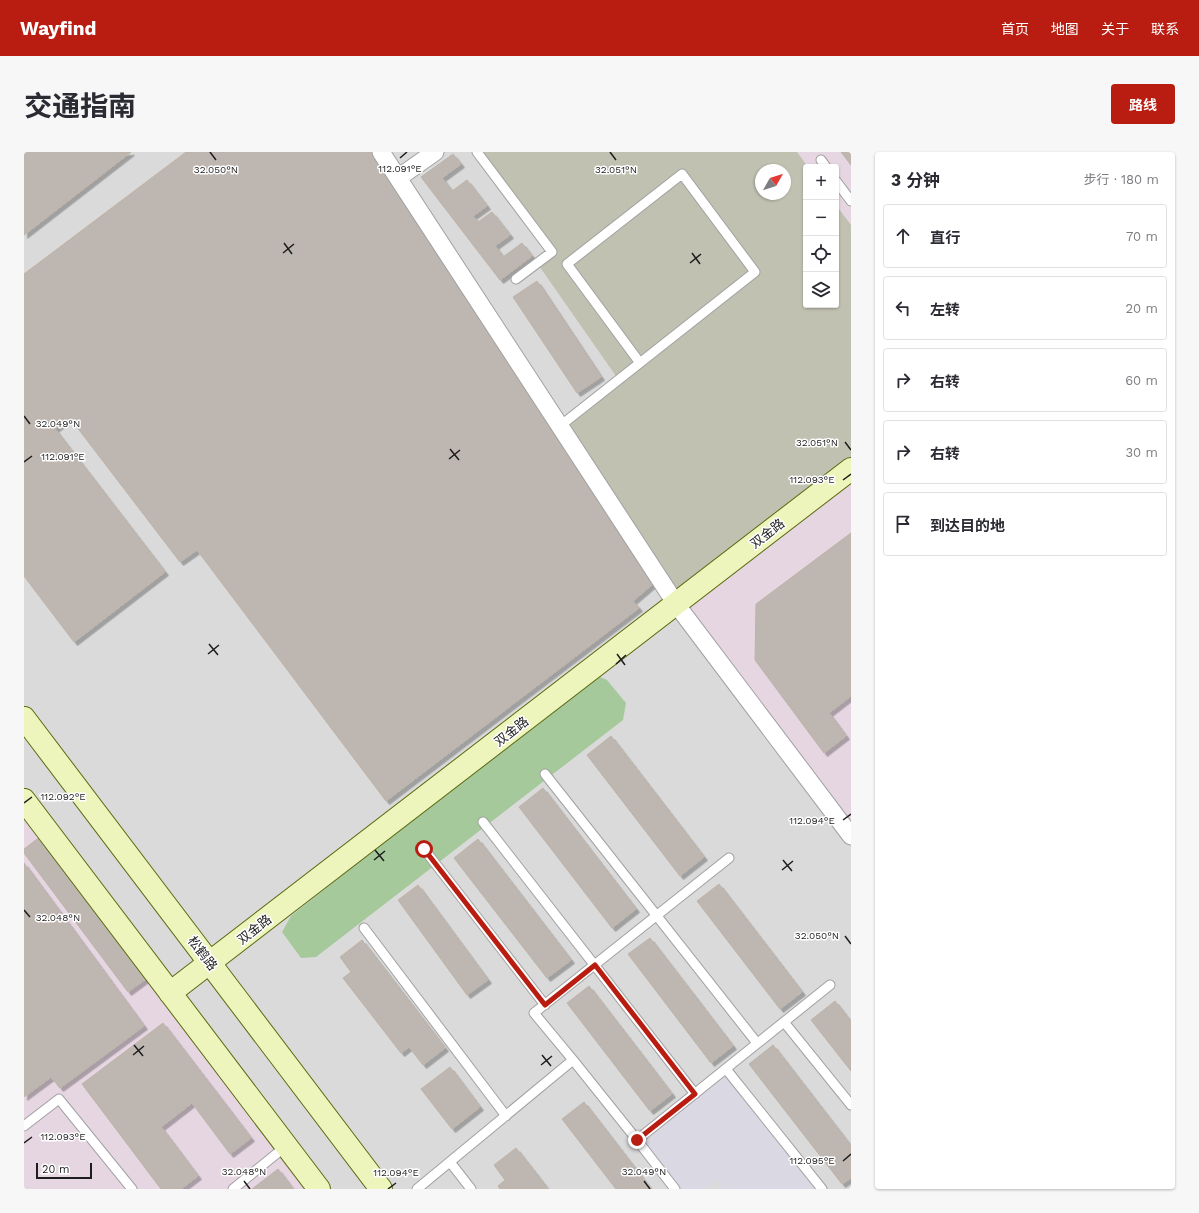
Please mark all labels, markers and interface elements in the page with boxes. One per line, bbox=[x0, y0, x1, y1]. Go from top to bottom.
text: Wayfind bbox=[20, 17, 96, 40]
text: 首页 bbox=[1001, 21, 1029, 37]
text: 地图 bbox=[1051, 21, 1079, 37]
text: 关于 bbox=[1101, 21, 1129, 37]
text: 联系 bbox=[1151, 21, 1179, 37]
button: 路线 bbox=[1111, 84, 1175, 124]
text: 交通指南 bbox=[24, 90, 136, 123]
text: 112.091°E bbox=[378, 163, 422, 174]
text: 32.050°N bbox=[194, 164, 238, 175]
text: 32.051°N bbox=[595, 164, 637, 175]
north arrow bbox=[755, 164, 791, 200]
map controls bbox=[803, 164, 839, 308]
button: + bbox=[803, 164, 839, 200]
text: 3 分钟 bbox=[891, 170, 940, 190]
text: 步行 · 180 m bbox=[1083, 172, 1159, 187]
button: − bbox=[803, 200, 839, 236]
icon: ahead bbox=[892, 225, 914, 247]
text: 直行 bbox=[930, 229, 960, 247]
text: 70 m bbox=[1126, 229, 1158, 244]
button: locate bbox=[803, 236, 839, 272]
button: layers bbox=[803, 272, 839, 308]
icon: left bbox=[892, 297, 914, 319]
text: 左转 bbox=[930, 301, 960, 319]
text: 20 m bbox=[1126, 301, 1158, 316]
icon: right bbox=[892, 369, 914, 391]
text: 右转 bbox=[930, 373, 960, 391]
text: 60 m bbox=[1125, 373, 1158, 388]
text: 32.049°N bbox=[36, 418, 80, 429]
text: 32.051°N bbox=[796, 437, 838, 448]
icon: right bbox=[892, 441, 914, 463]
text: 右转 bbox=[930, 445, 960, 463]
text: 30 m bbox=[1126, 445, 1158, 460]
text: 112.091°E bbox=[41, 451, 85, 462]
text: 112.093°E bbox=[789, 474, 835, 485]
icon: arrive bbox=[892, 513, 914, 535]
street label: 双金路 bbox=[747, 515, 787, 551]
text: 到达目的地 bbox=[930, 517, 1005, 535]
street label: 双金路 bbox=[491, 713, 531, 749]
text: 112.092°E bbox=[40, 791, 86, 802]
text: 112.094°E bbox=[789, 815, 835, 826]
route start bbox=[415, 840, 433, 858]
street label: 双金路 bbox=[234, 911, 274, 947]
text: 32.048°N bbox=[36, 912, 80, 923]
text: 32.050°N bbox=[795, 930, 839, 941]
street label: 松鹤路 bbox=[185, 933, 220, 973]
text: 112.093°E bbox=[40, 1131, 86, 1142]
route end bbox=[628, 1131, 646, 1149]
text: 112.095°E bbox=[789, 1155, 835, 1166]
scale bar bbox=[36, 1161, 92, 1180]
text: 20 m bbox=[42, 1163, 70, 1176]
text: 32.048°N bbox=[222, 1166, 266, 1177]
text: 32.049°N bbox=[622, 1166, 666, 1177]
text: 112.094°E bbox=[373, 1167, 419, 1178]

